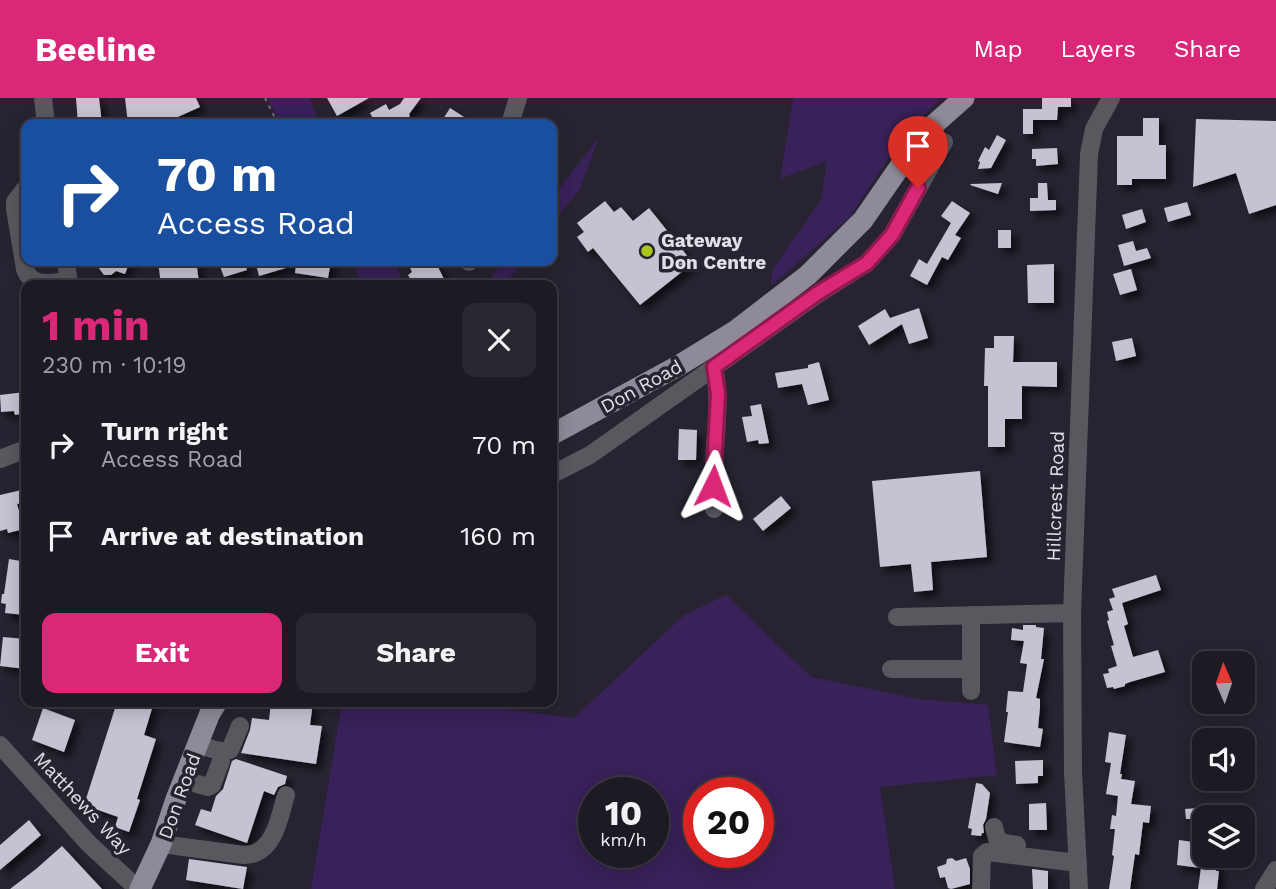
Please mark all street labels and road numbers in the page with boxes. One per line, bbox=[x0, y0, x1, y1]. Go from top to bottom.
street label: Don Road bbox=[596, 355, 686, 418]
street label: Hillcrest Road bbox=[1042, 430, 1069, 562]
street label: Matthews Way bbox=[29, 747, 136, 860]
street label: Don Road bbox=[153, 750, 206, 842]

